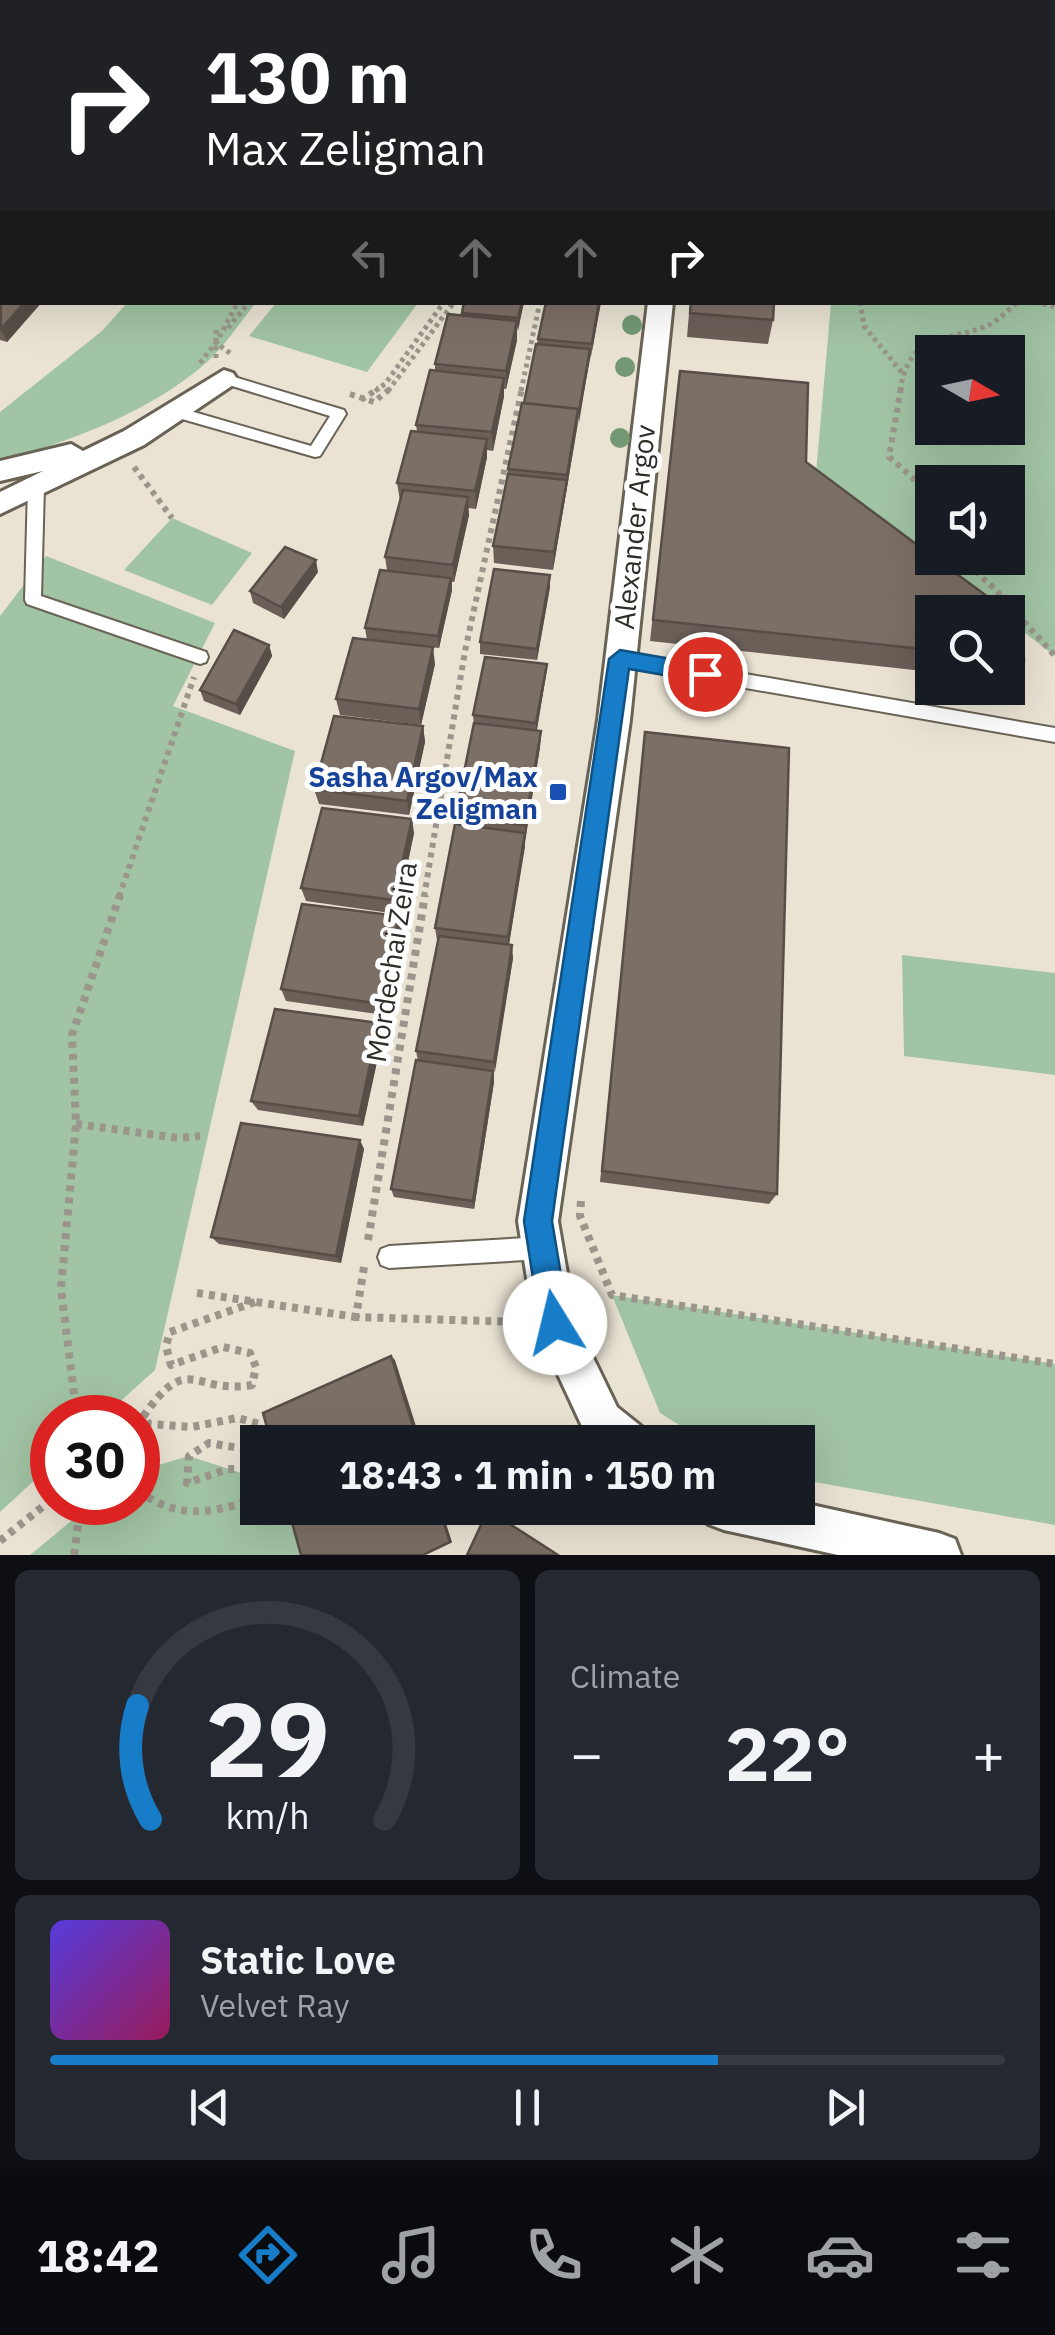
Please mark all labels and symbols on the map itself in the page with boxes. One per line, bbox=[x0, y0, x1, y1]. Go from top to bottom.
north arrow bbox=[915, 335, 1025, 445]
street label: Alexander Argov bbox=[605, 423, 663, 631]
pin bbox=[663, 632, 748, 717]
place label: Sasha Argov/Max Zeligman bbox=[308, 758, 538, 827]
marker: Sasha Argov/Max Zeligman bbox=[547, 781, 569, 803]
street label: Mordechai Zeira bbox=[357, 859, 425, 1065]
position arrow bbox=[503, 1271, 607, 1375]
speed limit sign: 30 bbox=[30, 1395, 160, 1525]

